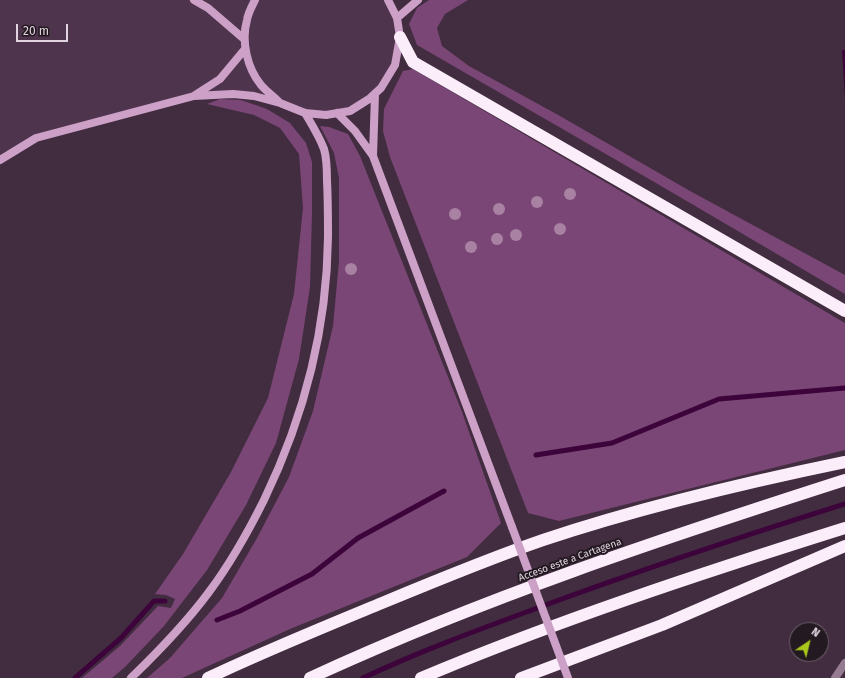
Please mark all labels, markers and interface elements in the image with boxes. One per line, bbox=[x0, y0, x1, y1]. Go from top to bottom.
scale bar bbox=[18, 16, 70, 42]
text: 20 m bbox=[23, 24, 49, 38]
street label: Acceso este a Cartagena bbox=[517, 536, 623, 584]
north arrow bbox=[789, 622, 829, 662]
text: N bbox=[809, 625, 822, 640]

